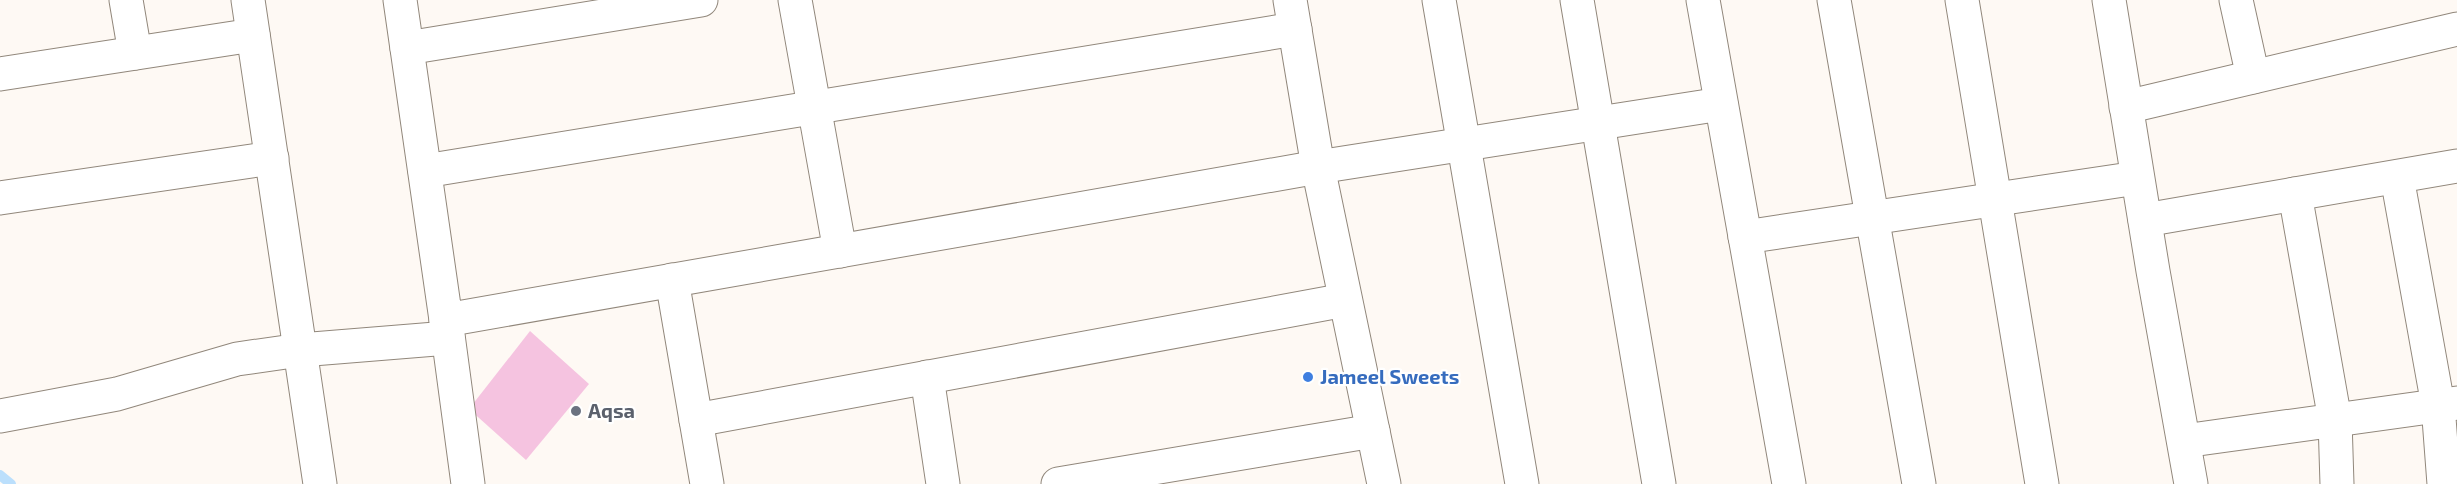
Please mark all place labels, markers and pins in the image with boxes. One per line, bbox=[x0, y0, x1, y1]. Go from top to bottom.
place label: Jameel Sweets bbox=[1320, 364, 1459, 388]
marker: Jameel Sweets bbox=[1301, 370, 1315, 384]
place label: Aqsa bbox=[588, 398, 635, 422]
marker: Aqsa bbox=[569, 404, 583, 418]

